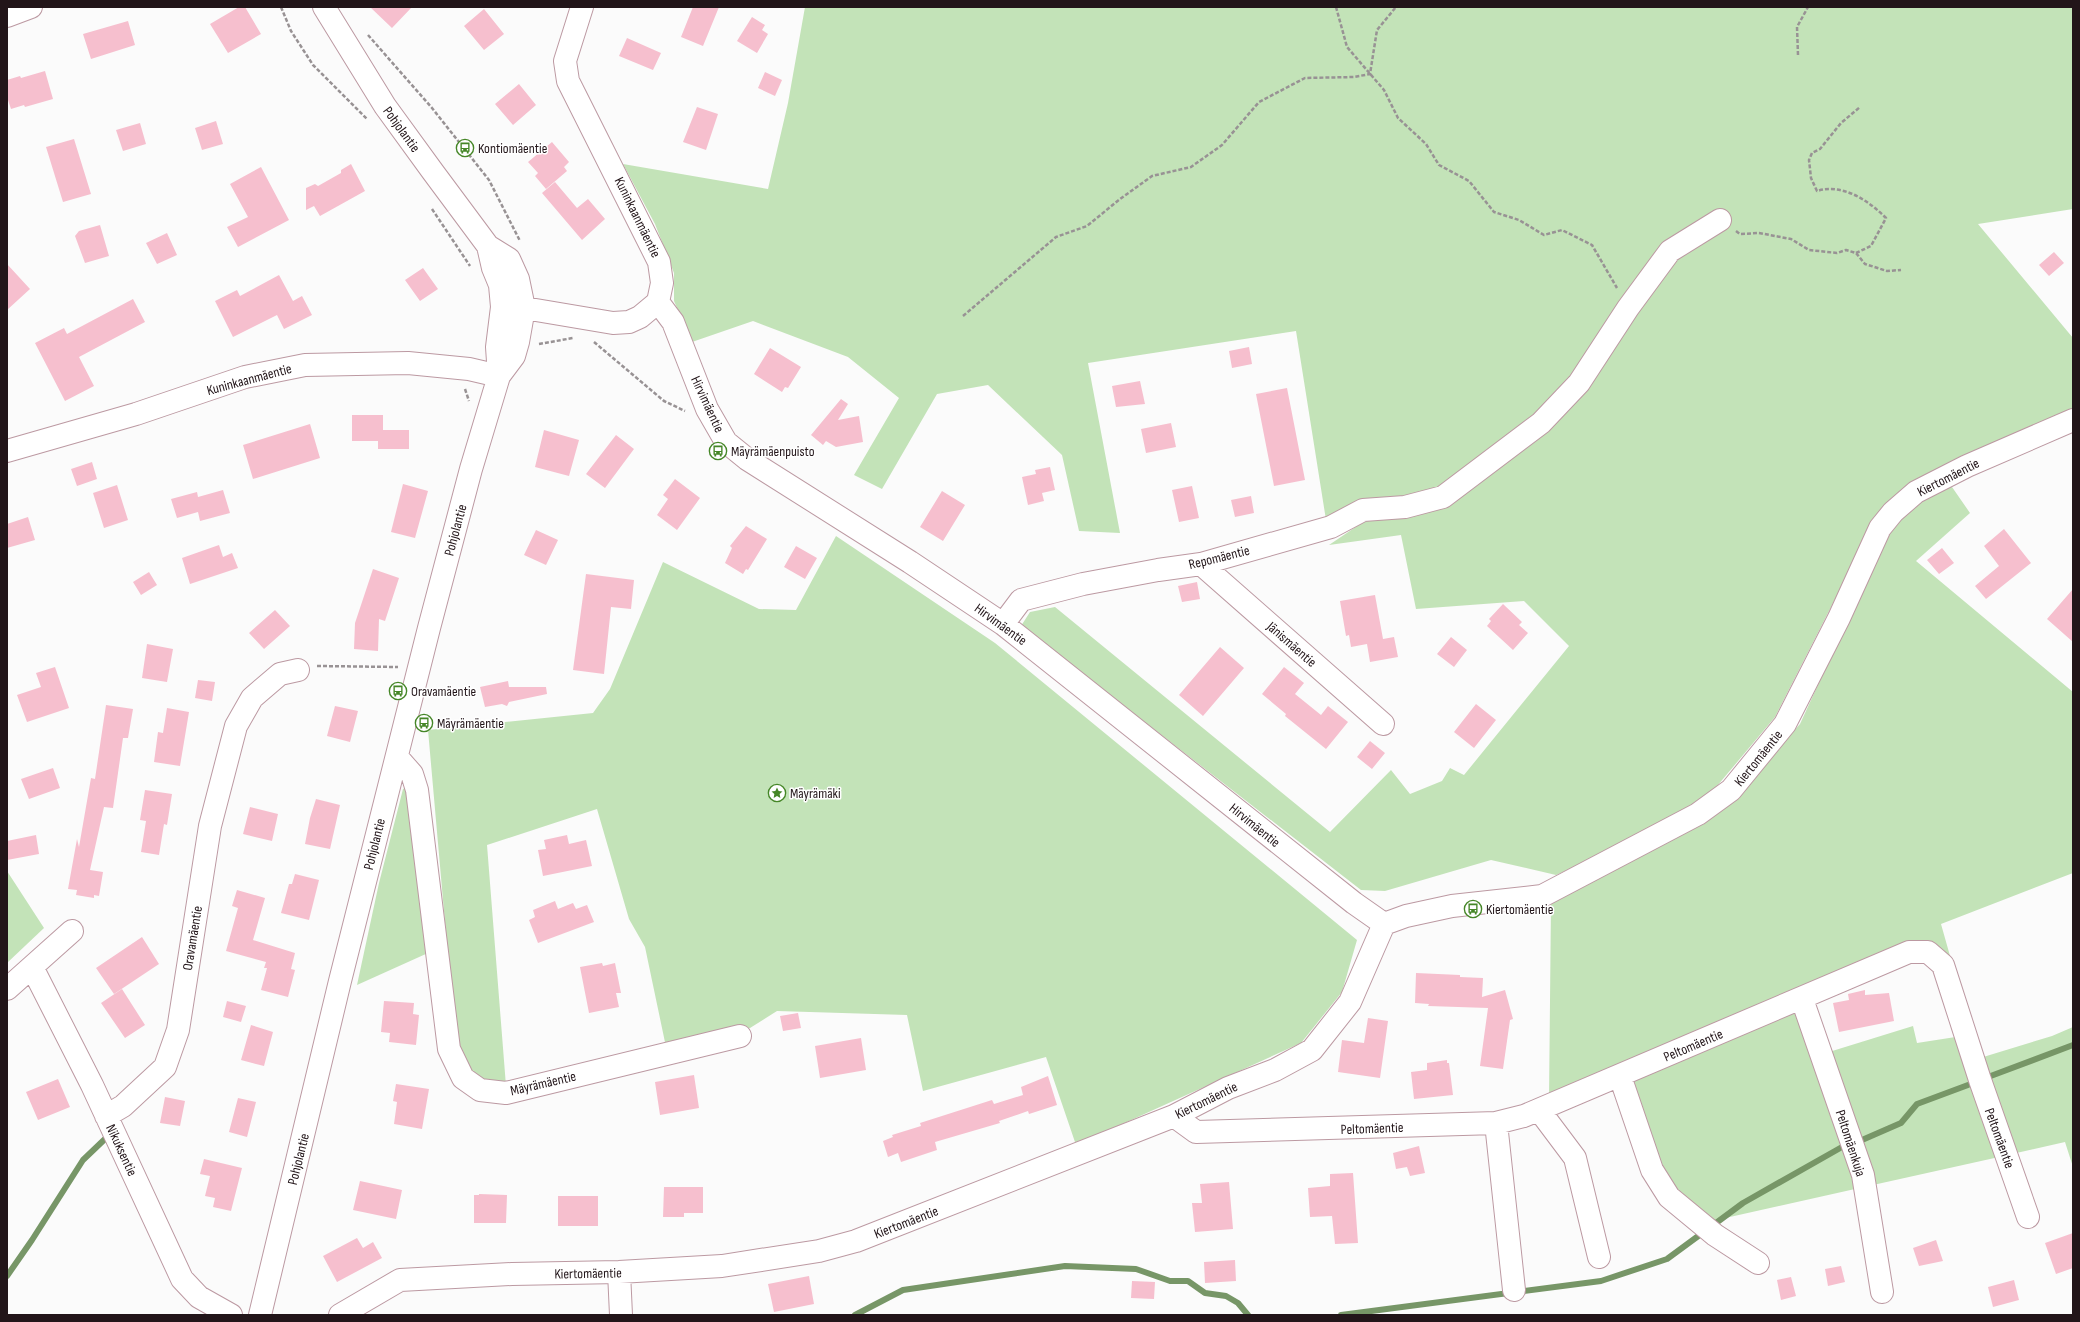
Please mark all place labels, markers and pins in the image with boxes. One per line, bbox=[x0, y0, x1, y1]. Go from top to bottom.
bus stop icon: Kontiomäentie bbox=[455, 138, 475, 158]
place label: Kontiomäentie bbox=[478, 140, 547, 157]
bus stop icon: Mäyrämäenpuisto bbox=[708, 441, 728, 461]
place label: Mäyrämäenpuisto bbox=[731, 443, 815, 460]
bus stop icon: Oravamäentie bbox=[388, 681, 408, 701]
place label: Oravamäentie bbox=[411, 683, 476, 700]
bus stop icon: Mäyrämäentie bbox=[414, 713, 434, 733]
place label: Mäyrämäentie bbox=[437, 715, 504, 732]
place icon: Mäyrämäki bbox=[767, 783, 787, 803]
place label: Mäyrämäki bbox=[790, 785, 841, 802]
bus stop icon: Kiertomäentie bbox=[1463, 899, 1483, 919]
place label: Kiertomäentie bbox=[1486, 901, 1553, 918]

